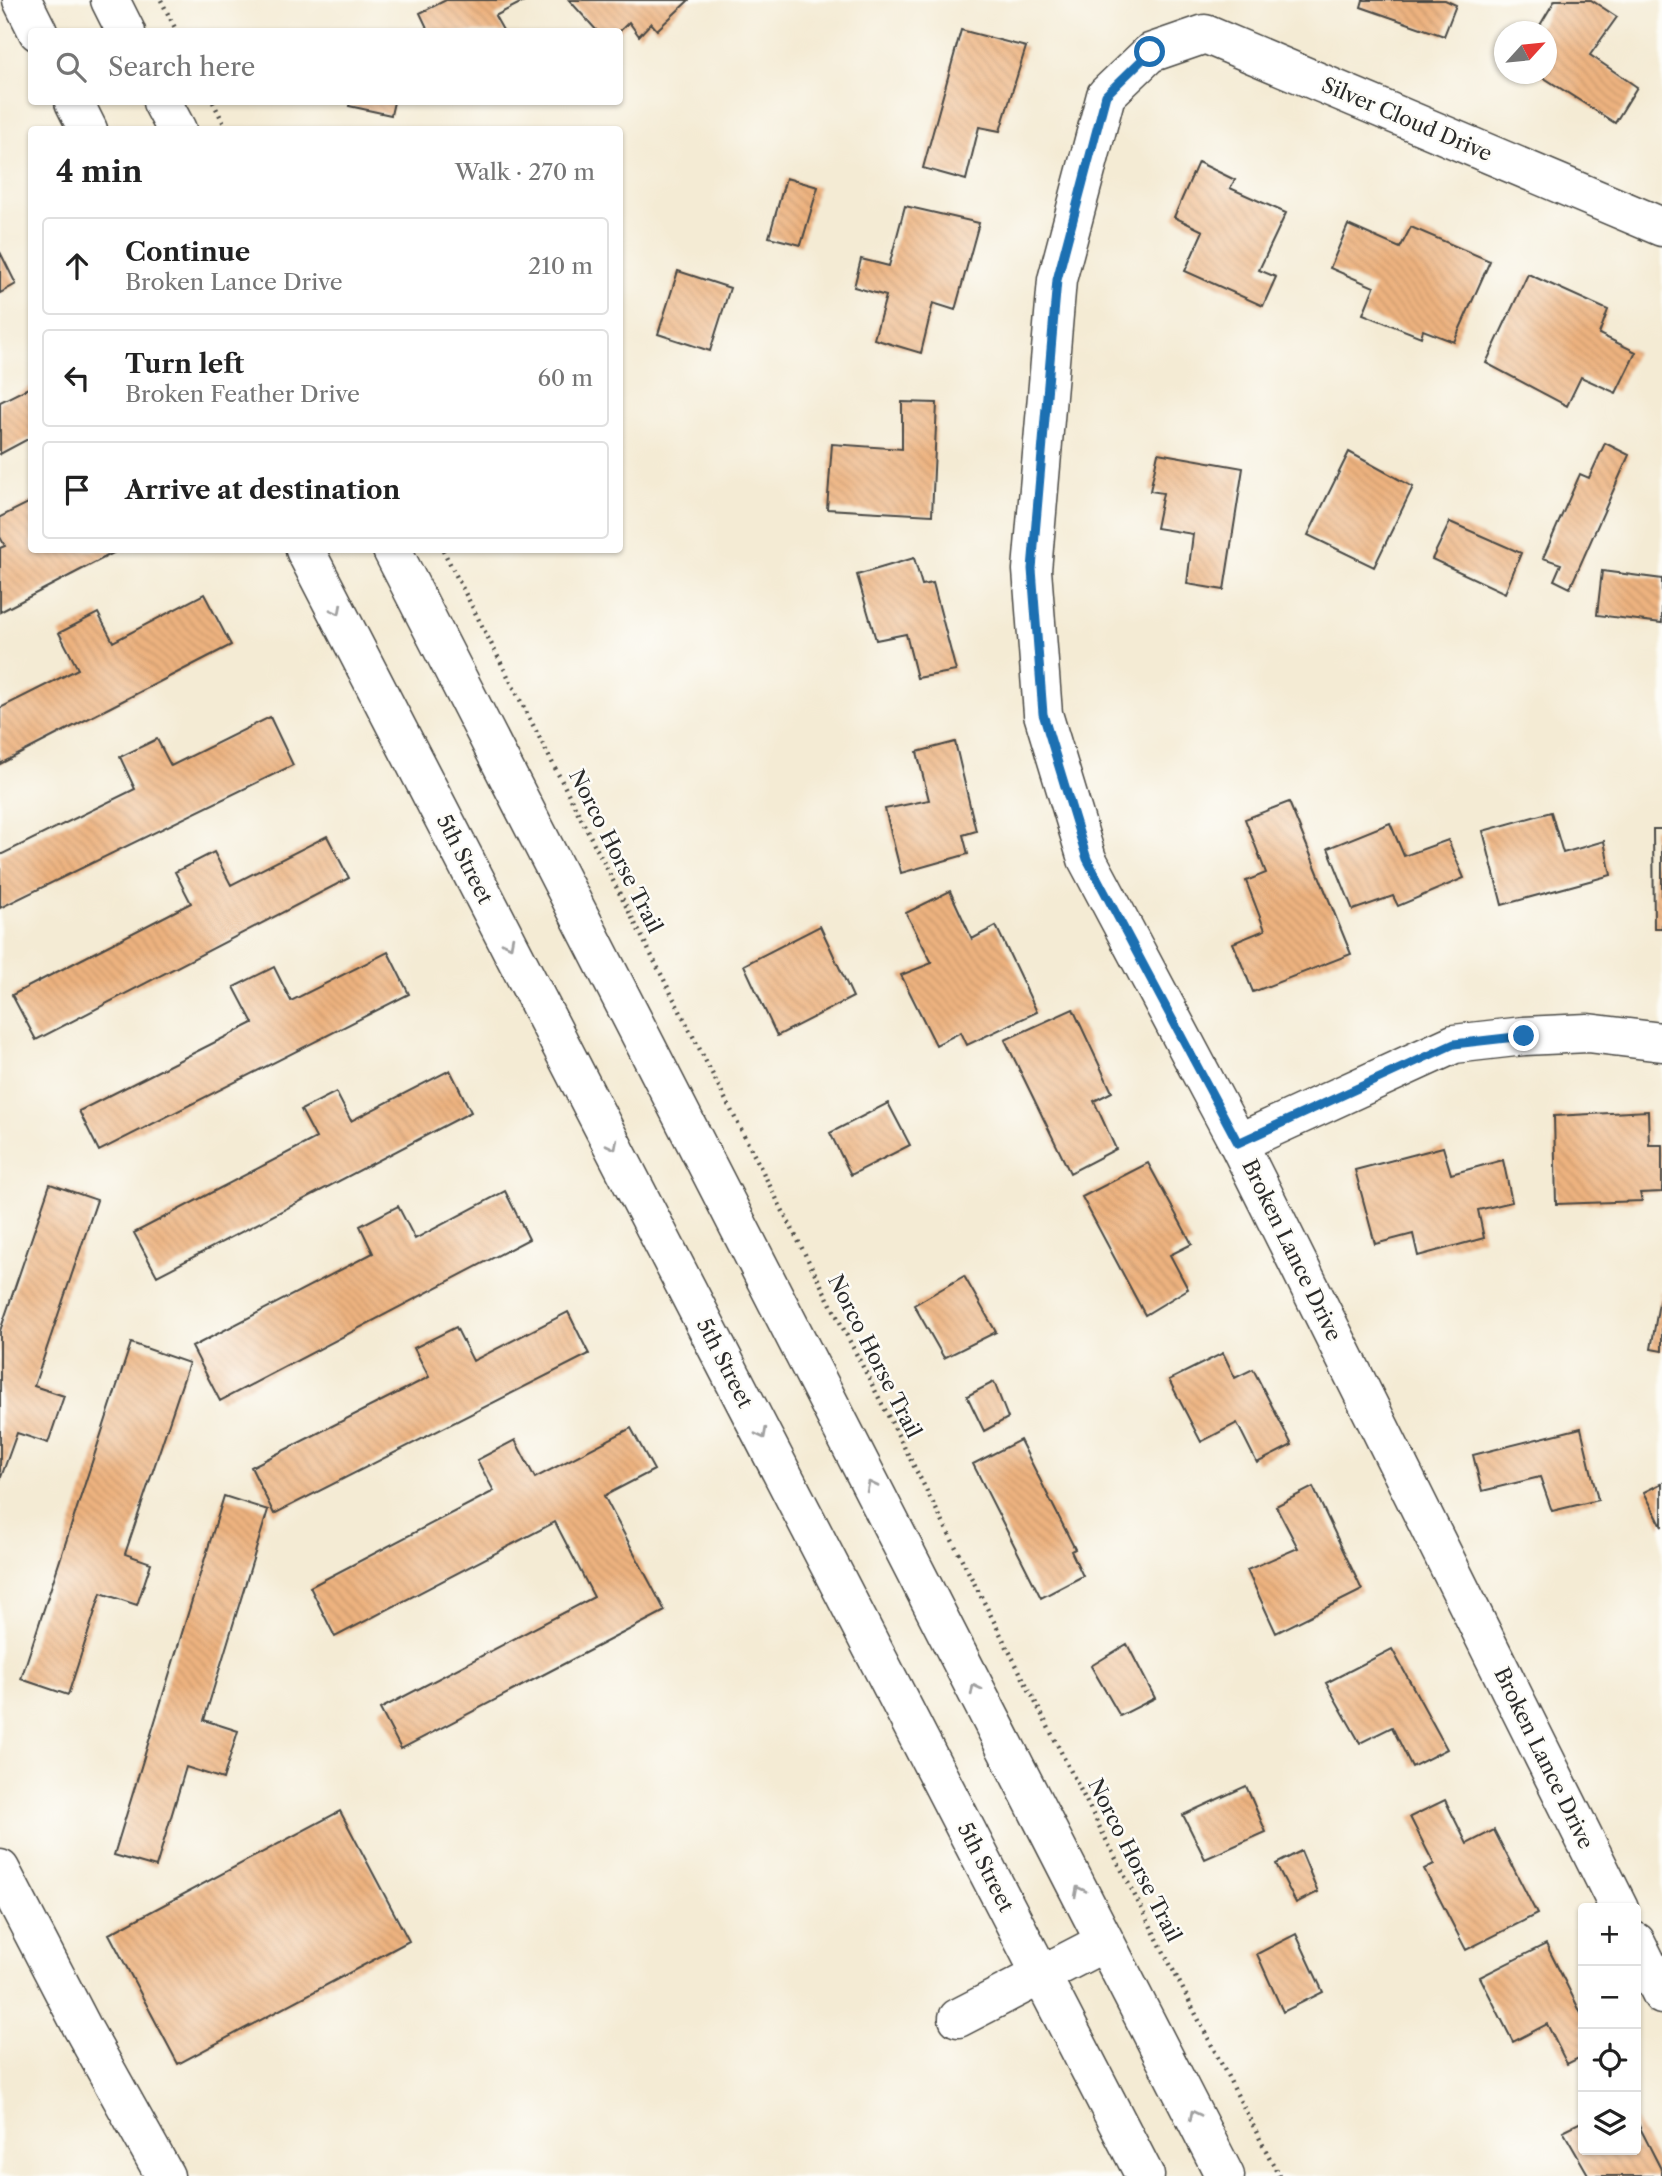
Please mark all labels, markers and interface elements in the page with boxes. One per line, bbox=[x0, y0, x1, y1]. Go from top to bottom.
north arrow bbox=[1494, 21, 1557, 84]
search box bbox=[28, 28, 623, 105]
route start bbox=[1134, 36, 1165, 67]
icon: search bbox=[52, 48, 90, 86]
text: Search here bbox=[108, 51, 255, 83]
street label: Silver Cloud Drive bbox=[1318, 72, 1496, 166]
text: 4 min bbox=[56, 153, 142, 190]
text: Walk · 270 m bbox=[455, 158, 595, 186]
text: Continue bbox=[125, 236, 250, 268]
icon: ahead bbox=[58, 247, 96, 285]
text: 210 m bbox=[528, 252, 593, 280]
text: Broken Lance Drive bbox=[125, 268, 343, 296]
text: Turn left bbox=[125, 348, 244, 380]
icon: left bbox=[58, 359, 96, 397]
text: 60 m bbox=[537, 364, 593, 392]
text: Broken Feather Drive bbox=[125, 380, 360, 408]
icon: arrive bbox=[58, 471, 96, 509]
text: Arrive at destination bbox=[125, 474, 400, 506]
one-way arrow bbox=[328, 603, 342, 615]
street label: Norco Horse Trail bbox=[564, 765, 668, 937]
street label: 5th Street bbox=[432, 810, 498, 908]
one-way arrow bbox=[500, 936, 514, 948]
route end bbox=[1508, 1020, 1539, 1051]
one-way arrow bbox=[605, 1138, 618, 1150]
street label: Broken Lance Drive bbox=[1237, 1155, 1347, 1345]
street label: Norco Horse Trail bbox=[823, 1270, 927, 1442]
street label: 5th Street bbox=[692, 1314, 758, 1412]
one-way arrow bbox=[754, 1427, 768, 1439]
one-way arrow bbox=[866, 1481, 880, 1493]
street label: Broken Lance Drive bbox=[1489, 1663, 1599, 1853]
one-way arrow bbox=[970, 1683, 983, 1696]
street label: Norco Horse Trail bbox=[1083, 1774, 1187, 1946]
street label: 5th Street bbox=[953, 1818, 1019, 1916]
one-way arrow bbox=[1073, 1886, 1087, 1898]
map controls bbox=[1578, 1903, 1641, 2155]
button: + bbox=[1578, 1903, 1641, 1966]
button: − bbox=[1578, 1966, 1641, 2029]
button: locate bbox=[1578, 2029, 1641, 2092]
button: layers bbox=[1578, 2092, 1641, 2155]
one-way arrow bbox=[1188, 2110, 1202, 2122]

